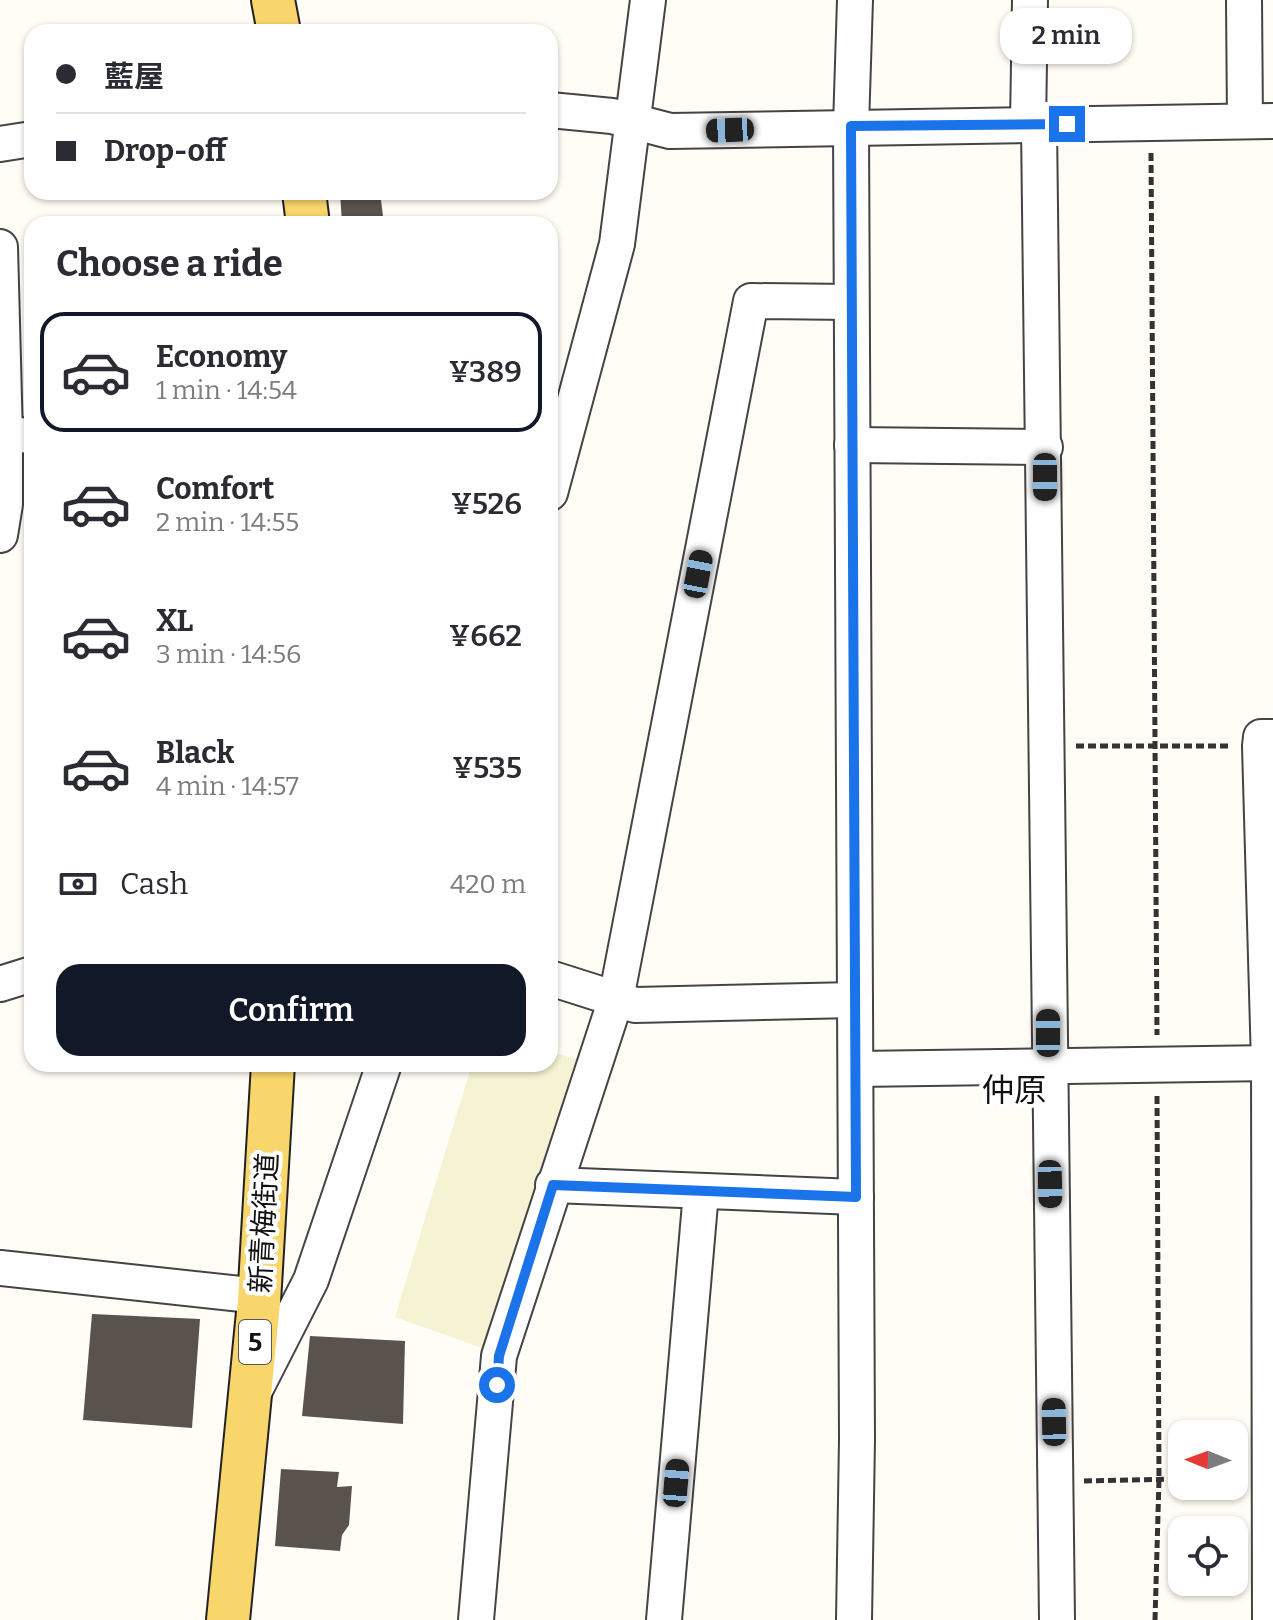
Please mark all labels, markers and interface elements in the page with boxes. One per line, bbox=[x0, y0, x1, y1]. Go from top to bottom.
callout: 2 min bbox=[1001, 8, 1133, 64]
text: 2 min bbox=[1032, 20, 1100, 51]
text: 藍屋 bbox=[104, 59, 164, 95]
route end bbox=[1049, 106, 1085, 142]
car bbox=[706, 117, 754, 143]
text: Drop-off bbox=[104, 133, 226, 169]
text: Choose a ride bbox=[56, 242, 283, 286]
icon: car bbox=[60, 336, 132, 408]
text: Economy bbox=[156, 339, 287, 375]
text: ¥389 bbox=[449, 354, 522, 390]
text: 1 min · 14:54 bbox=[156, 375, 297, 406]
car bbox=[1033, 453, 1057, 501]
icon: car bbox=[60, 468, 132, 540]
text: Comfort bbox=[156, 471, 274, 507]
text: ¥526 bbox=[451, 486, 522, 522]
text: 2 min · 14:55 bbox=[156, 507, 299, 538]
car bbox=[682, 548, 714, 600]
icon: car bbox=[60, 600, 132, 672]
text: XL bbox=[156, 603, 193, 639]
text: ¥662 bbox=[449, 618, 522, 654]
text: 3 min · 14:56 bbox=[156, 639, 301, 670]
icon: car bbox=[60, 732, 132, 804]
text: Black bbox=[156, 735, 234, 771]
text: ¥535 bbox=[452, 750, 522, 786]
text: 4 min · 14:57 bbox=[156, 771, 299, 802]
icon: cash bbox=[56, 862, 100, 906]
text: Cash bbox=[120, 866, 188, 902]
text: 420 m bbox=[450, 869, 526, 900]
button: Confirm bbox=[56, 964, 526, 1056]
car bbox=[1036, 1009, 1060, 1057]
district label: 仲原 bbox=[982, 1071, 1046, 1109]
street label: 新青梅街道 bbox=[244, 1152, 284, 1294]
car bbox=[1038, 1160, 1062, 1208]
road number: 5 bbox=[239, 1320, 271, 1364]
route start bbox=[479, 1367, 515, 1403]
car bbox=[1042, 1398, 1066, 1446]
north arrow bbox=[1168, 1420, 1248, 1500]
map controls bbox=[1168, 1420, 1248, 1596]
car bbox=[662, 1458, 690, 1508]
button: locate bbox=[1168, 1516, 1248, 1596]

